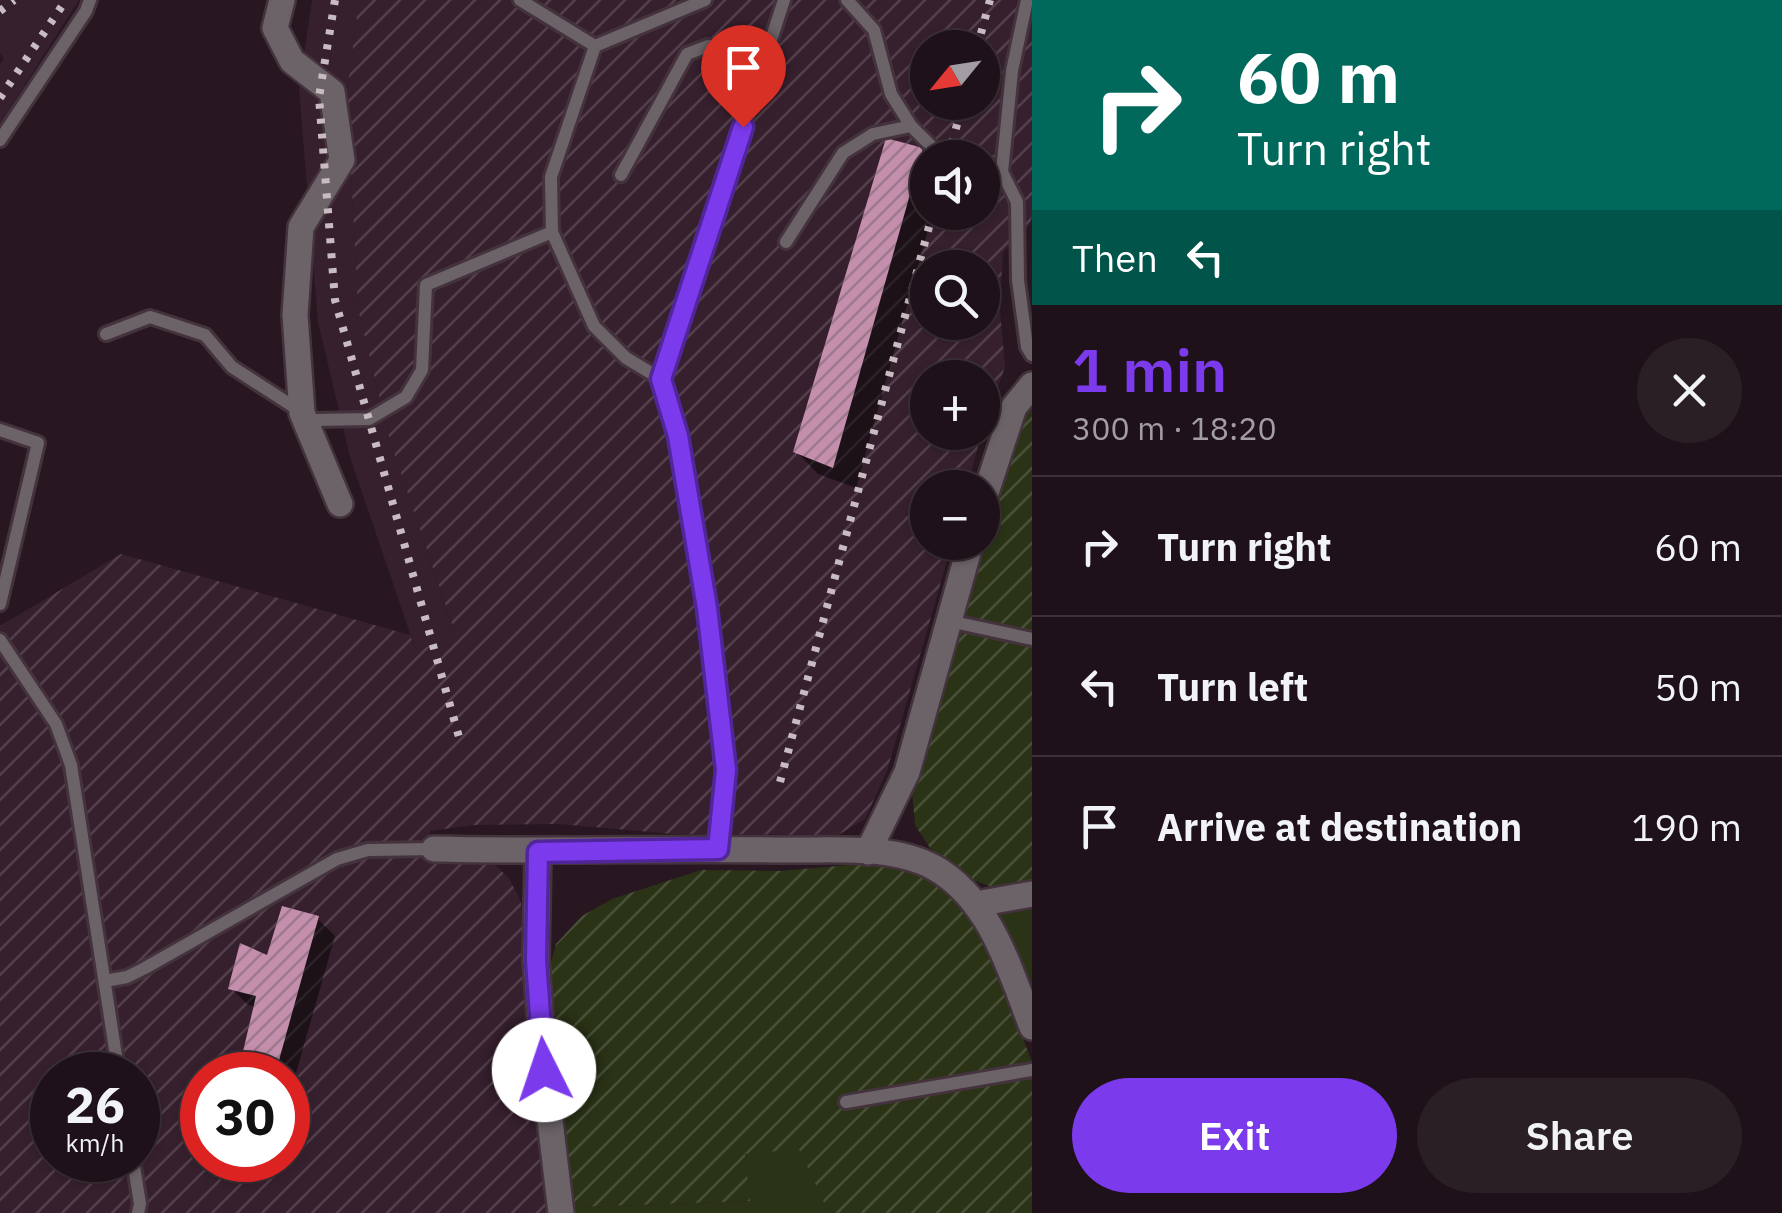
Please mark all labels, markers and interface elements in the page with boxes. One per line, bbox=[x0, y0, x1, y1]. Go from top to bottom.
pin bbox=[701, 25, 786, 128]
north arrow bbox=[910, 30, 1000, 120]
map controls bbox=[910, 30, 1000, 560]
text: 60 m bbox=[1237, 31, 1400, 122]
icon: arrive bbox=[716, 40, 771, 95]
icon: right bbox=[1072, 40, 1202, 170]
text: Turn right bbox=[1237, 119, 1432, 177]
button: sound bbox=[910, 140, 1000, 230]
icon: left bbox=[1178, 230, 1233, 285]
text: Then bbox=[1072, 233, 1158, 282]
button: search bbox=[910, 250, 1000, 340]
text: 1 min bbox=[1072, 330, 1227, 409]
button: close bbox=[1637, 338, 1742, 443]
button: + bbox=[910, 360, 1000, 450]
text: 300 m · 18:20 bbox=[1072, 407, 1277, 449]
button: − bbox=[910, 470, 1000, 560]
icon: right bbox=[1072, 519, 1127, 574]
text: Turn right bbox=[1157, 522, 1332, 571]
text: 60 m bbox=[1654, 522, 1742, 571]
icon: left bbox=[1072, 659, 1127, 714]
text: Turn left bbox=[1157, 662, 1308, 711]
text: 50 m bbox=[1654, 662, 1742, 711]
icon: arrive bbox=[1072, 799, 1127, 854]
text: Arrive at destination bbox=[1157, 802, 1522, 851]
text: 190 m bbox=[1631, 802, 1742, 851]
position arrow bbox=[492, 1018, 596, 1122]
speed limit sign: 30 bbox=[180, 1052, 310, 1182]
text: 26 bbox=[65, 1072, 125, 1137]
button: Exit bbox=[1072, 1078, 1397, 1193]
button: Share bbox=[1417, 1078, 1742, 1193]
text: km/h bbox=[66, 1126, 124, 1159]

